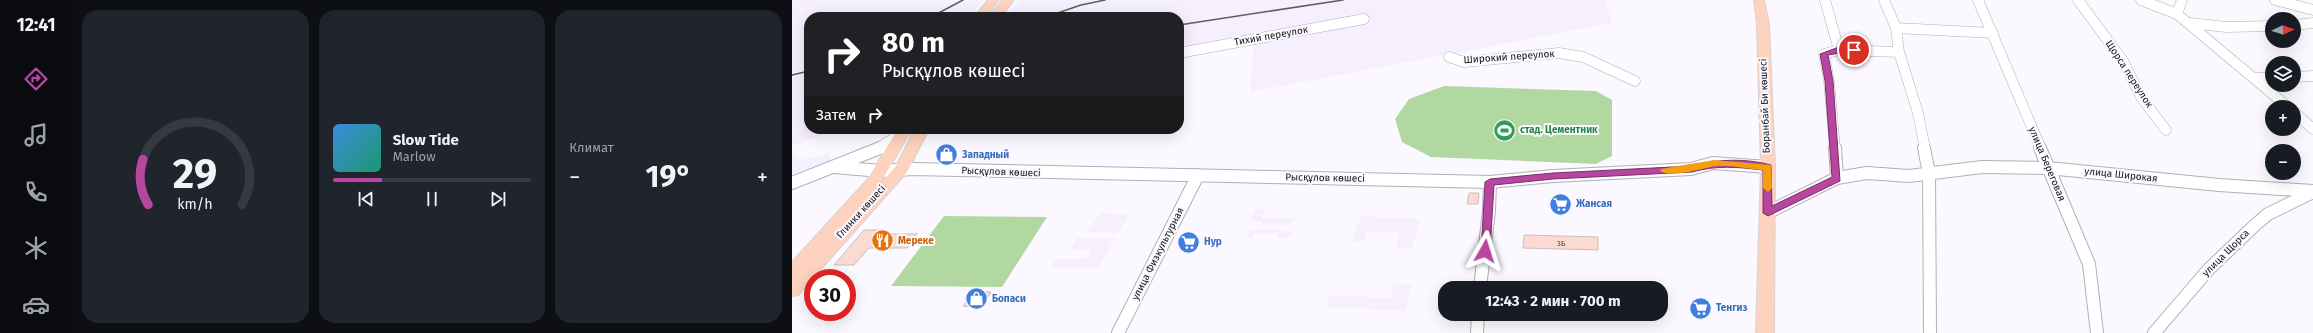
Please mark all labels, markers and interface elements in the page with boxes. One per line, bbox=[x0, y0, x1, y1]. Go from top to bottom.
north arrow bbox=[2265, 12, 2301, 48]
map controls bbox=[2265, 12, 2301, 180]
text: 12:41 bbox=[16, 14, 56, 36]
street label: Тихий переулок bbox=[1233, 23, 1310, 48]
text: 80 m bbox=[882, 26, 945, 59]
icon: right bbox=[816, 28, 868, 80]
pin bbox=[1837, 33, 1871, 67]
street label: Щорса переулок bbox=[2103, 38, 2156, 111]
icon: arrive bbox=[1843, 39, 1865, 61]
street label: Широкий переулок bbox=[1463, 48, 1556, 66]
button: layers bbox=[2265, 56, 2301, 92]
street label: Боранбай Би көшесі bbox=[1756, 58, 1773, 154]
text: Рысқұлов көшесі bbox=[882, 60, 1025, 82]
icon: directions bbox=[22, 65, 50, 93]
button: + bbox=[2265, 100, 2301, 136]
icon: right bbox=[864, 104, 886, 126]
text: Затем bbox=[816, 106, 856, 124]
sports icon: стад. Цементник bbox=[1492, 117, 1518, 143]
icon: music bbox=[22, 121, 50, 149]
place label: стад. Цементник bbox=[1520, 124, 1598, 136]
street label: улица Береговая bbox=[2026, 125, 2068, 203]
text: Slow Tide bbox=[393, 131, 459, 149]
text: Климат bbox=[569, 140, 614, 155]
shop icon: Западный bbox=[934, 142, 960, 168]
button: − bbox=[2265, 144, 2301, 180]
text: 29 bbox=[173, 148, 218, 198]
text: Marlow bbox=[393, 149, 436, 164]
place label: Западный bbox=[961, 149, 1009, 161]
text: 19° bbox=[646, 159, 692, 195]
text: − bbox=[569, 164, 580, 191]
text: + bbox=[757, 164, 768, 191]
street label: Рысқұлов көшесі bbox=[961, 164, 1041, 179]
street label: улица Широкая bbox=[2084, 165, 2158, 185]
street label: Рысқұлов көшесі bbox=[1285, 170, 1365, 185]
icon: phone bbox=[22, 178, 50, 206]
street label: Глинки көшесі bbox=[833, 182, 888, 241]
icon: previous bbox=[355, 188, 377, 210]
icon: pause bbox=[421, 188, 443, 210]
icon: next bbox=[487, 188, 509, 210]
supermarket icon: Жансая bbox=[1547, 191, 1573, 217]
text: km/h bbox=[178, 195, 213, 212]
place label: Жансая bbox=[1575, 198, 1612, 210]
street label: улица Физкультурная bbox=[1129, 206, 1187, 302]
street label: улица Щорса bbox=[2200, 227, 2252, 279]
restaurant icon: Мереке bbox=[870, 228, 896, 254]
supermarket icon: Нур bbox=[1176, 229, 1202, 255]
position arrow bbox=[1464, 230, 1506, 272]
icon: climate bbox=[22, 234, 50, 262]
place label: Мереке bbox=[898, 235, 934, 247]
place label: Нур bbox=[1204, 236, 1222, 248]
house number: 3Б bbox=[1557, 239, 1566, 248]
speed limit sign: 30 bbox=[804, 269, 856, 321]
shop icon: Бопаси bbox=[964, 286, 990, 312]
icon: car bbox=[22, 291, 50, 319]
text: 12:43 · 2 мин · 700 m bbox=[1485, 292, 1621, 310]
place label: Бопаси bbox=[992, 293, 1026, 305]
supermarket icon: Тенгиз bbox=[1688, 295, 1714, 321]
place label: Тенгиз bbox=[1716, 302, 1747, 314]

